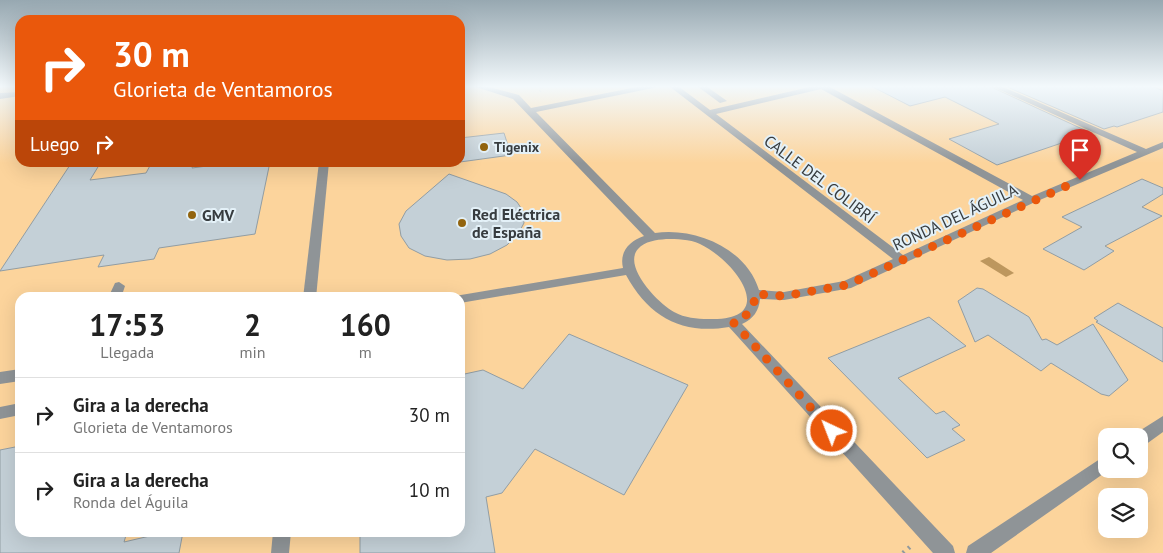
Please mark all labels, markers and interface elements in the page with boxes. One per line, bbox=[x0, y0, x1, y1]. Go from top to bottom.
text: 30 m bbox=[113, 31, 190, 77]
icon: right bbox=[30, 35, 95, 100]
text: Glorieta de Ventamoros bbox=[113, 75, 333, 103]
pin bbox=[1059, 129, 1101, 180]
icon: right bbox=[90, 130, 118, 158]
street label: CALLE DEL COLIBRÍ bbox=[760, 131, 880, 228]
text: Luego bbox=[30, 132, 80, 156]
icon: arrive bbox=[1066, 136, 1094, 164]
place label: Tigenix bbox=[494, 138, 540, 156]
marker: Tigenix bbox=[478, 141, 490, 153]
street label: RONDA DEL ÁGUILA bbox=[889, 179, 1021, 255]
place label: Red Eléctrica de España bbox=[472, 204, 560, 242]
place label: GMV bbox=[202, 205, 235, 225]
marker: GMV bbox=[186, 209, 198, 221]
marker: Red Eléctrica de España bbox=[456, 217, 468, 229]
text: 17:53 bbox=[89, 305, 165, 344]
text: 2 bbox=[244, 305, 261, 344]
text: 160 bbox=[340, 305, 391, 344]
text: Llegada bbox=[100, 342, 154, 362]
text: min bbox=[240, 342, 266, 362]
text: m bbox=[359, 342, 372, 362]
text: Gira a la derecha bbox=[73, 393, 209, 417]
icon: right bbox=[30, 401, 58, 429]
text: 30 m bbox=[409, 403, 450, 427]
position arrow bbox=[805, 404, 857, 456]
text: Glorieta de Ventamoros bbox=[73, 417, 233, 437]
map controls bbox=[1098, 428, 1148, 538]
button: search bbox=[1098, 428, 1148, 478]
text: Gira a la derecha bbox=[73, 468, 209, 492]
icon: right bbox=[30, 476, 58, 504]
text: 10 m bbox=[409, 478, 450, 502]
button: layers bbox=[1098, 488, 1148, 538]
text: Ronda del Águila bbox=[73, 492, 188, 512]

